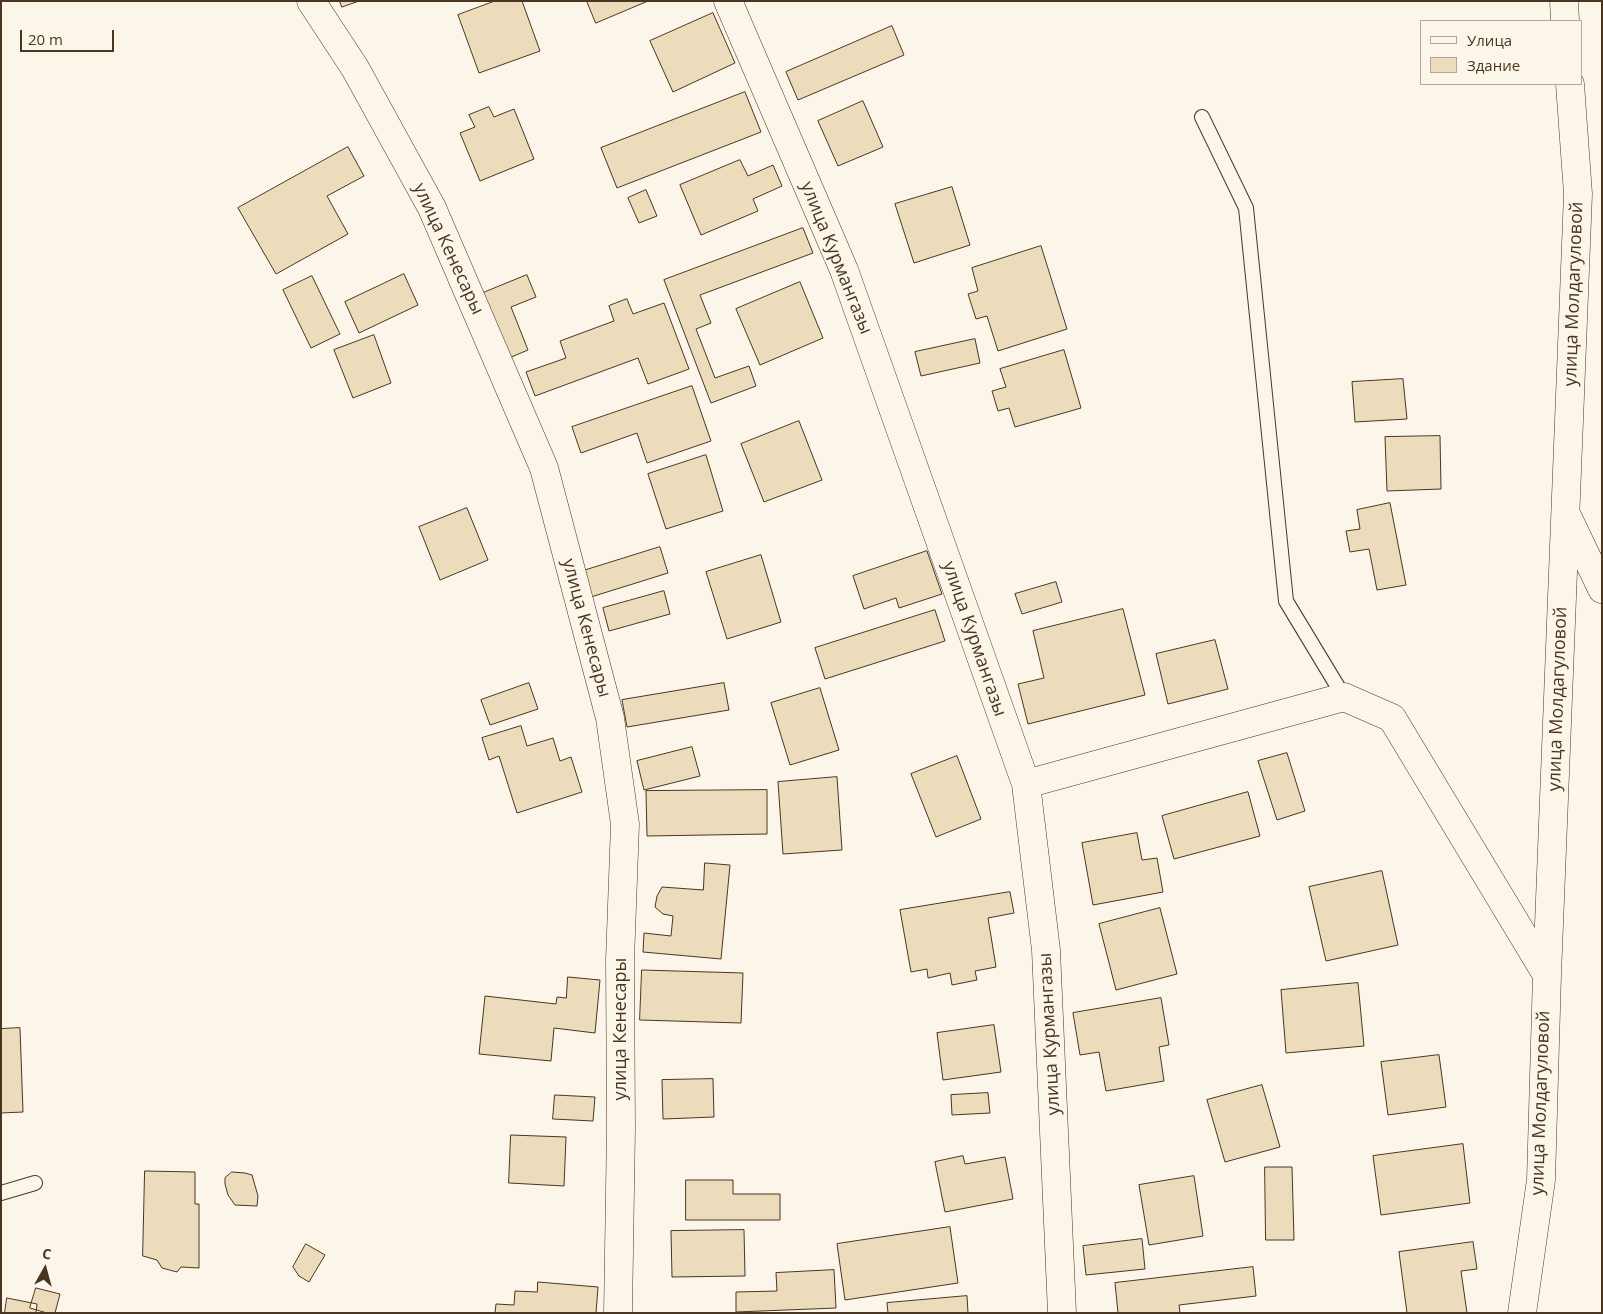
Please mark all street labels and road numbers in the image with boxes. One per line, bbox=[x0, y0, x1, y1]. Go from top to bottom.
street label: улица Курмангазы bbox=[796, 179, 876, 337]
street label: улица Кенесары bbox=[408, 180, 488, 318]
street label: улица Молдагуловой bbox=[1560, 201, 1588, 387]
street label: улица Кенесары bbox=[557, 556, 615, 700]
street label: улица Курмангазы bbox=[937, 559, 1011, 719]
street label: улица Молдагуловой bbox=[1544, 606, 1572, 792]
street label: улица Курмангазы bbox=[1035, 952, 1065, 1116]
street label: улица Кенесары bbox=[610, 958, 632, 1100]
street label: улица Молдагуловой bbox=[1527, 1010, 1555, 1196]

